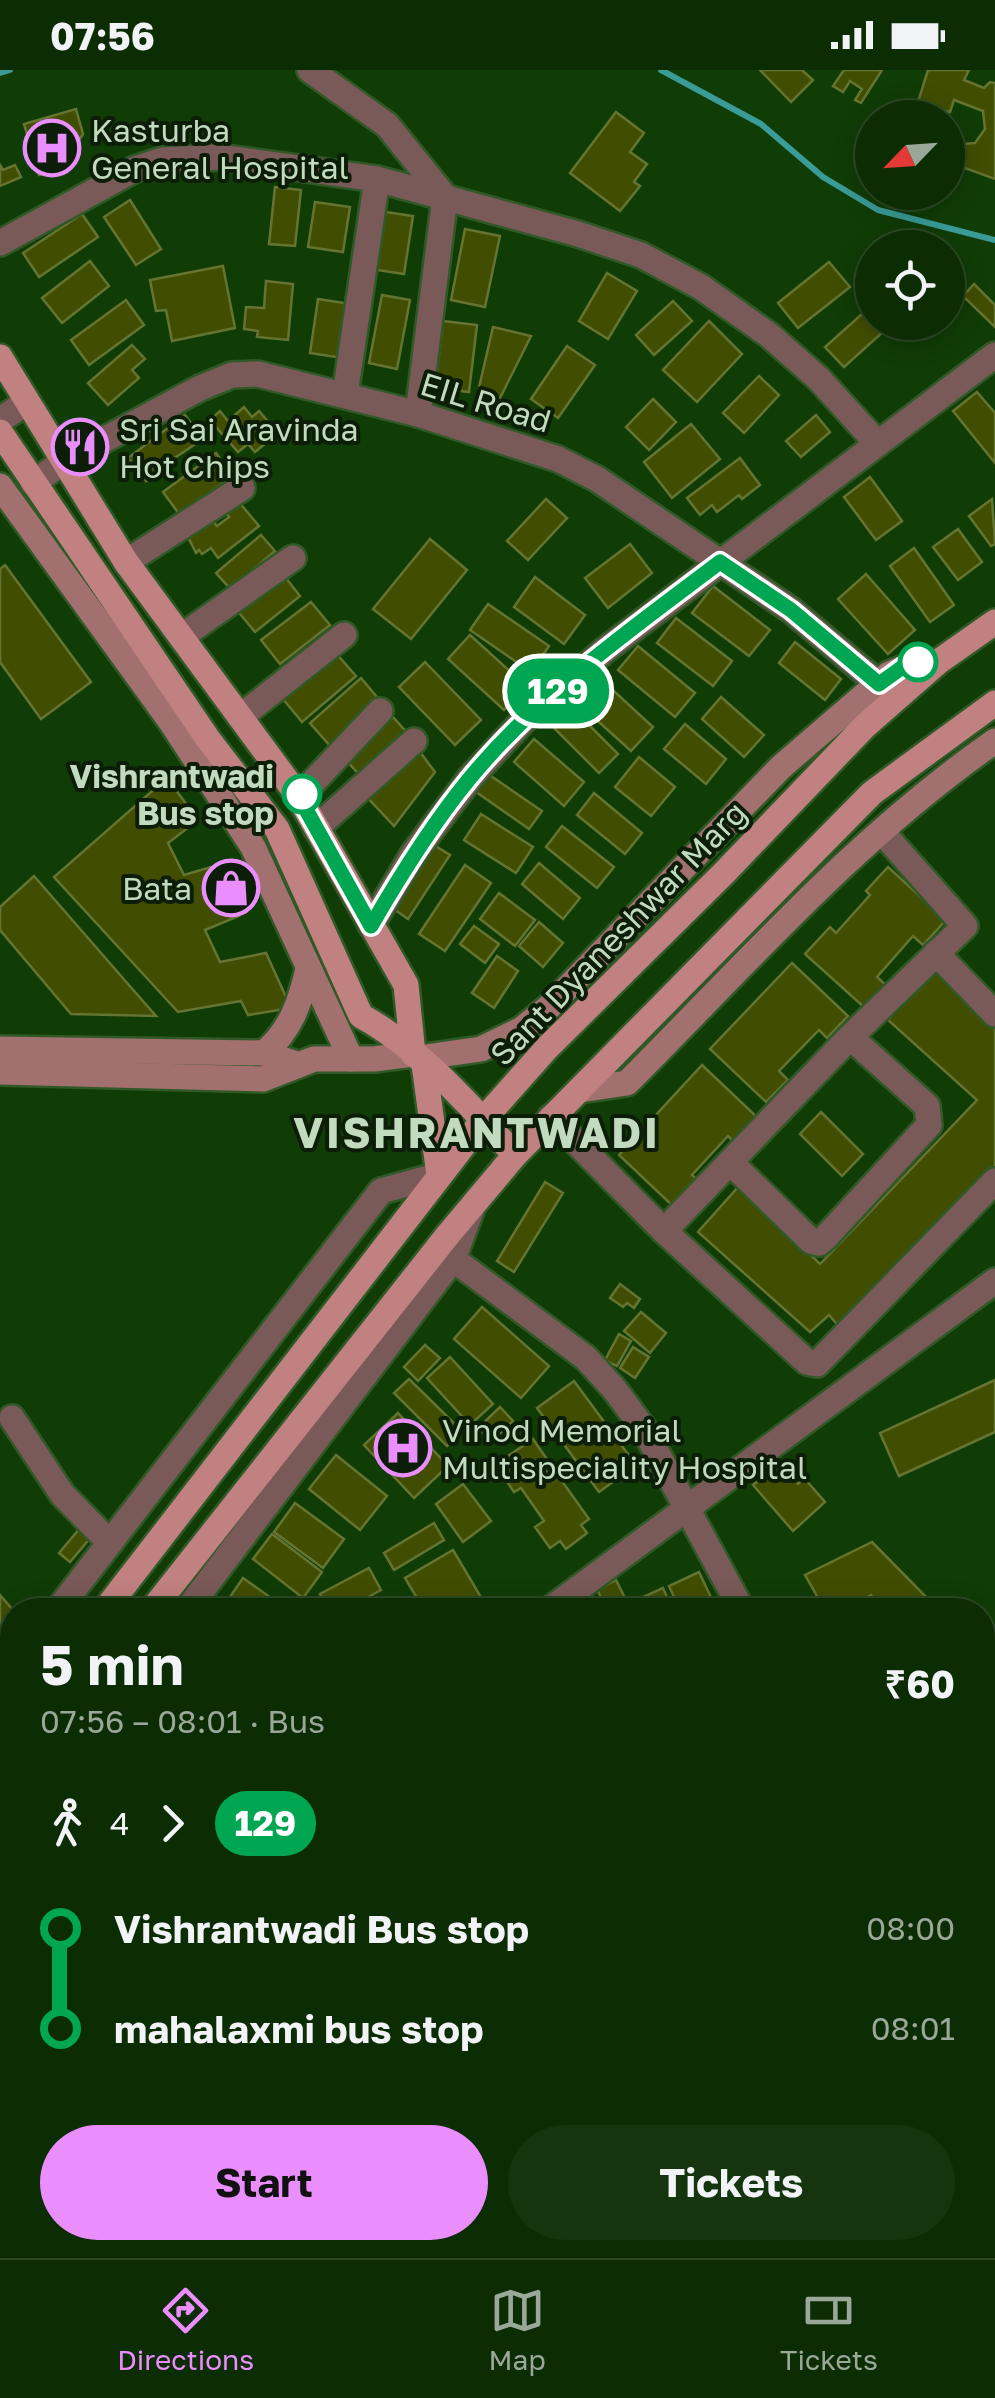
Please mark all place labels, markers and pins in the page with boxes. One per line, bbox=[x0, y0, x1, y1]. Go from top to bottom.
place label: Kasturba General Hospital bbox=[91, 111, 349, 186]
hospital icon: Kasturba General Hospital bbox=[22, 118, 82, 178]
place label: Sri Sai Aravinda Hot Chips bbox=[119, 410, 359, 485]
restaurant icon: Sri Sai Aravinda Hot Chips bbox=[50, 417, 110, 477]
unlabelled marker bbox=[899, 643, 937, 681]
place label: Vishrantwadi Bus stop bbox=[69, 757, 274, 832]
marker: Vishrantwadi Bus stop bbox=[283, 775, 321, 813]
shop icon: Bata bbox=[201, 858, 261, 918]
place label: Bata bbox=[122, 869, 192, 907]
place label: Vinod Memorial Multispeciality Hospital bbox=[442, 1411, 807, 1486]
hospital icon: Vinod Memorial Multispeciality Hospital bbox=[373, 1418, 433, 1478]

